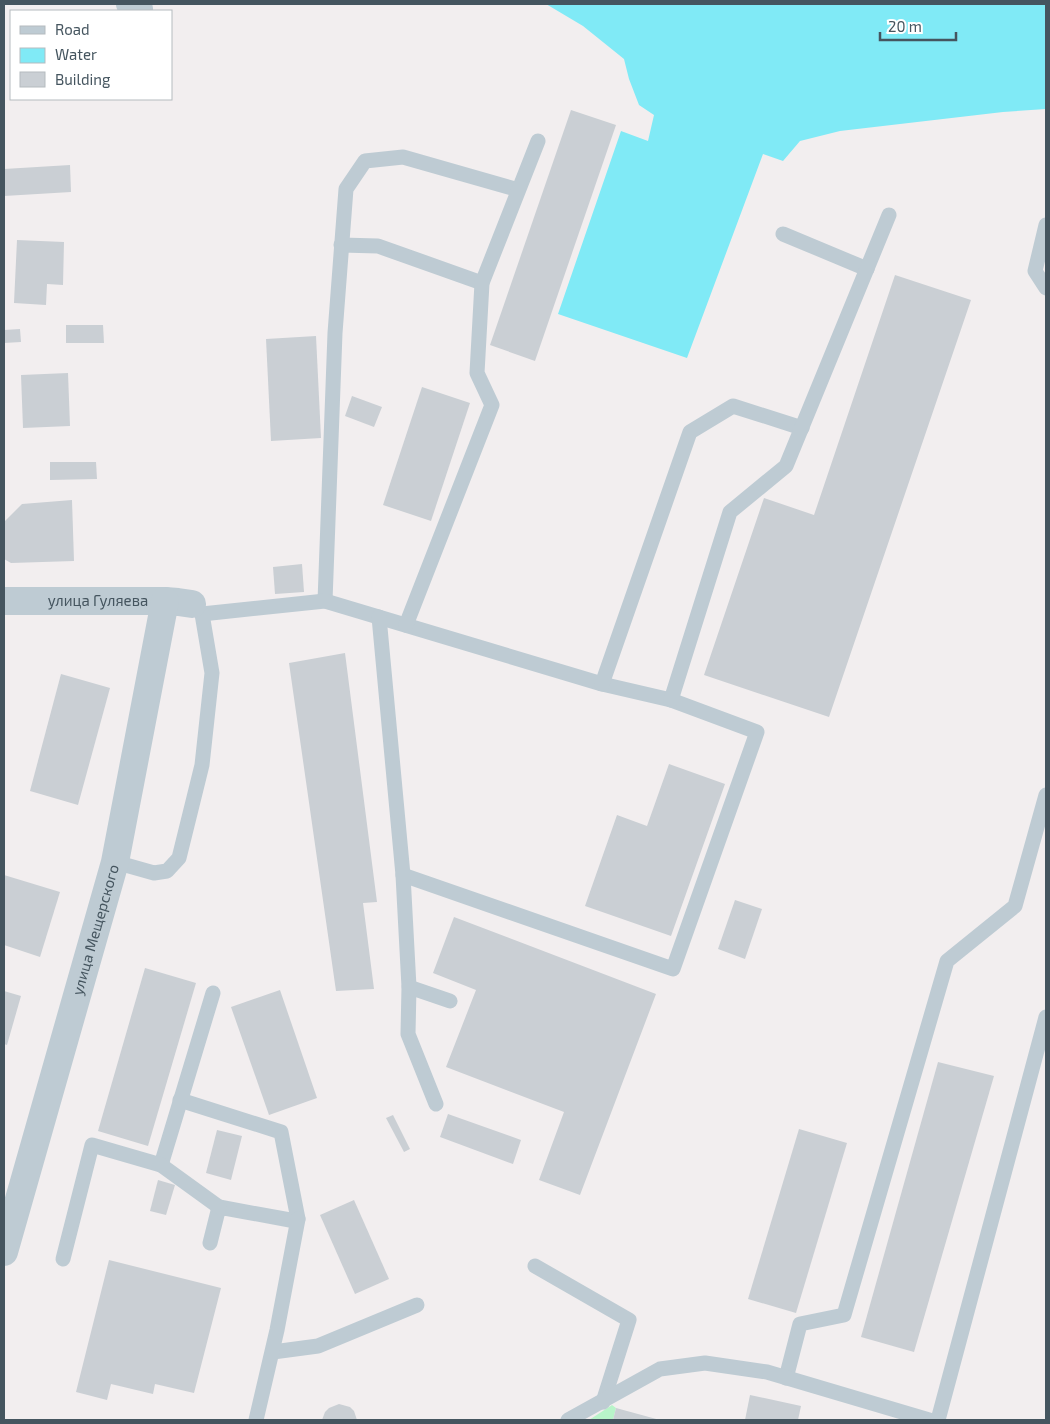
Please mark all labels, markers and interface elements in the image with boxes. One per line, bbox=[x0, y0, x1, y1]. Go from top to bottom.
legend bbox=[10, 10, 172, 100]
scale bar bbox=[880, 10, 956, 42]
text: 20 m bbox=[888, 17, 922, 35]
text: Road bbox=[55, 20, 90, 38]
text: Water bbox=[55, 45, 97, 63]
text: Building bbox=[55, 70, 111, 88]
street label: улица Гуляева bbox=[48, 591, 148, 610]
street label: улица Мещерского bbox=[68, 862, 122, 997]

